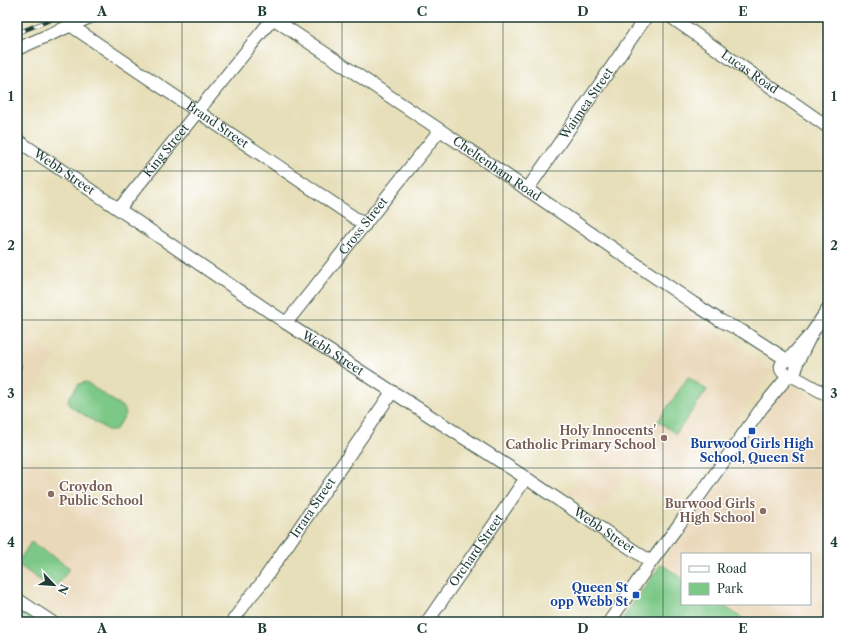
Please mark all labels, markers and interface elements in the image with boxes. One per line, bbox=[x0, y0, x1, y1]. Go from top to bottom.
text: A bbox=[96, 3, 108, 19]
text: B bbox=[257, 3, 267, 19]
text: C bbox=[417, 3, 427, 19]
text: D bbox=[577, 3, 589, 19]
text: E bbox=[738, 3, 748, 19]
street label: Lucas Road bbox=[719, 47, 782, 97]
street label: Waimea Street bbox=[556, 64, 616, 143]
text: 1 bbox=[8, 88, 14, 104]
text: 1 bbox=[831, 88, 837, 104]
street label: Brand Street bbox=[184, 98, 252, 151]
street label: King Street bbox=[140, 120, 192, 180]
street label: Cheltenham Road bbox=[450, 133, 545, 204]
street label: Webb Street bbox=[30, 145, 98, 198]
street label: Cross Street bbox=[335, 193, 391, 258]
text: 2 bbox=[7, 237, 15, 253]
text: 2 bbox=[830, 237, 838, 253]
street label: Webb Street bbox=[298, 327, 367, 379]
text: 3 bbox=[7, 385, 15, 401]
text: 3 bbox=[830, 385, 838, 401]
place label: Holy Innocents' Catholic Primary School bbox=[505, 423, 656, 452]
marker: Burwood Girls High School, Queen St bbox=[747, 426, 757, 436]
marker: Holy Innocents' Catholic Primary School bbox=[659, 433, 669, 443]
place label: Burwood Girls High School, Queen St bbox=[690, 436, 815, 465]
street label: Irrara Street bbox=[287, 474, 339, 540]
place label: Croydon Public School bbox=[59, 479, 143, 508]
marker: Croydon Public School bbox=[46, 489, 56, 499]
place label: Burwood Girls High School bbox=[665, 496, 755, 525]
street label: Webb Street bbox=[570, 504, 638, 556]
marker: Burwood Girls High School bbox=[758, 506, 768, 516]
street label: Orchard Street bbox=[446, 510, 506, 589]
text: 4 bbox=[7, 534, 15, 550]
text: 4 bbox=[830, 534, 838, 550]
legend bbox=[681, 553, 811, 605]
text: Road bbox=[717, 561, 747, 576]
north arrow bbox=[34, 565, 74, 605]
place label: Queen St opp Webb St bbox=[550, 580, 628, 609]
text: Park bbox=[717, 581, 744, 596]
text: N bbox=[55, 582, 71, 597]
marker: Queen St opp Webb St bbox=[631, 590, 641, 600]
text: A bbox=[96, 620, 108, 636]
text: B bbox=[257, 620, 267, 636]
text: C bbox=[417, 620, 427, 636]
text: D bbox=[577, 620, 589, 636]
text: E bbox=[738, 620, 748, 636]

